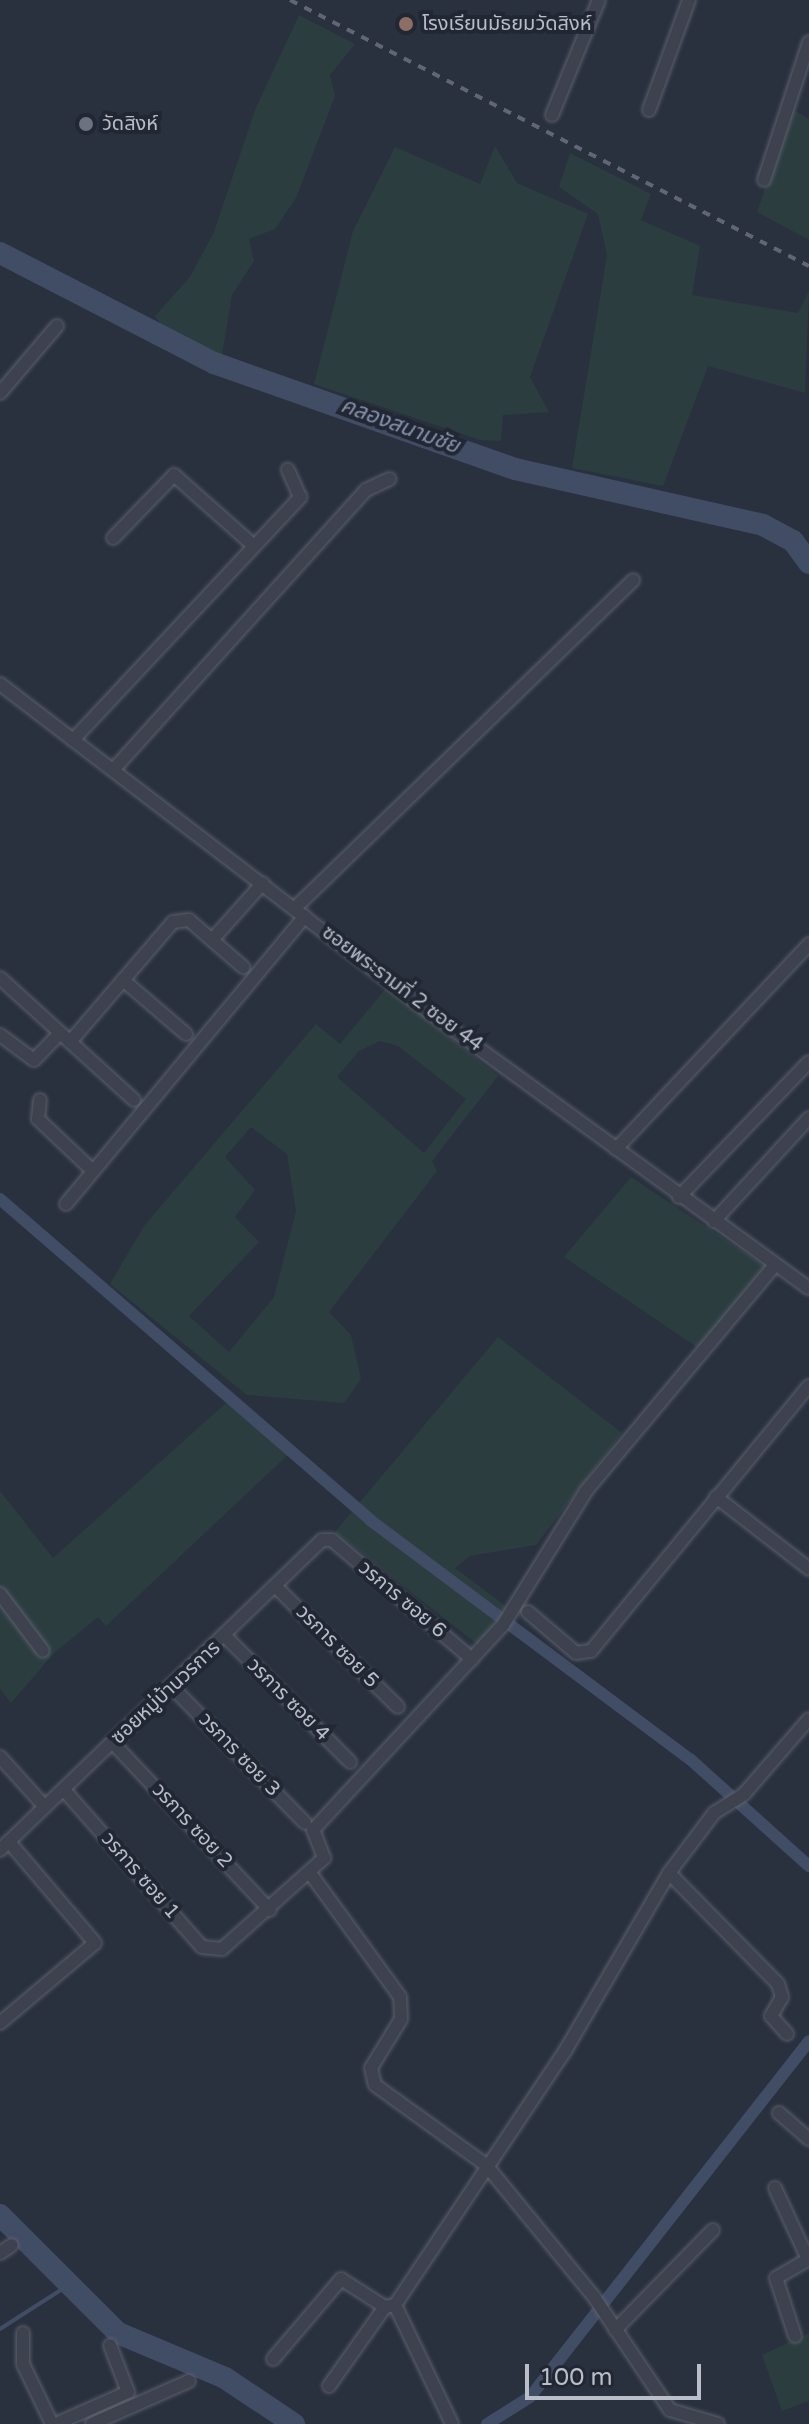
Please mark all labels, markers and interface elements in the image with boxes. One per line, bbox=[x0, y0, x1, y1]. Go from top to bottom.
place label: โรงเรียนมัธยมวัดสิงห์ bbox=[422, 12, 591, 36]
marker: โรงเรียนมัธยมวัดสิงห์ bbox=[397, 15, 415, 33]
place label: วัดสิงห์ bbox=[102, 112, 158, 136]
marker: วัดสิงห์ bbox=[77, 115, 95, 133]
water label: คลองสนามชัย bbox=[337, 392, 463, 460]
street label: ซอยพระรามที่ 2 ซอย 44 bbox=[317, 921, 487, 1057]
street label: วรการ ซอย 6 bbox=[353, 1556, 451, 1644]
street label: วรการ ซอย 5 bbox=[291, 1601, 383, 1693]
street label: ซอยหมู่บ้านวรการ bbox=[106, 1636, 226, 1750]
street label: วรการ ซอย 4 bbox=[242, 1654, 334, 1746]
street label: วรการ ซอย 3 bbox=[193, 1708, 285, 1802]
street label: วรการ ซอย 2 bbox=[147, 1779, 237, 1873]
street label: วรการ ซอย 1 bbox=[96, 1828, 184, 1924]
scale bar bbox=[529, 2348, 705, 2398]
text: 100 m bbox=[539, 2363, 613, 2392]

